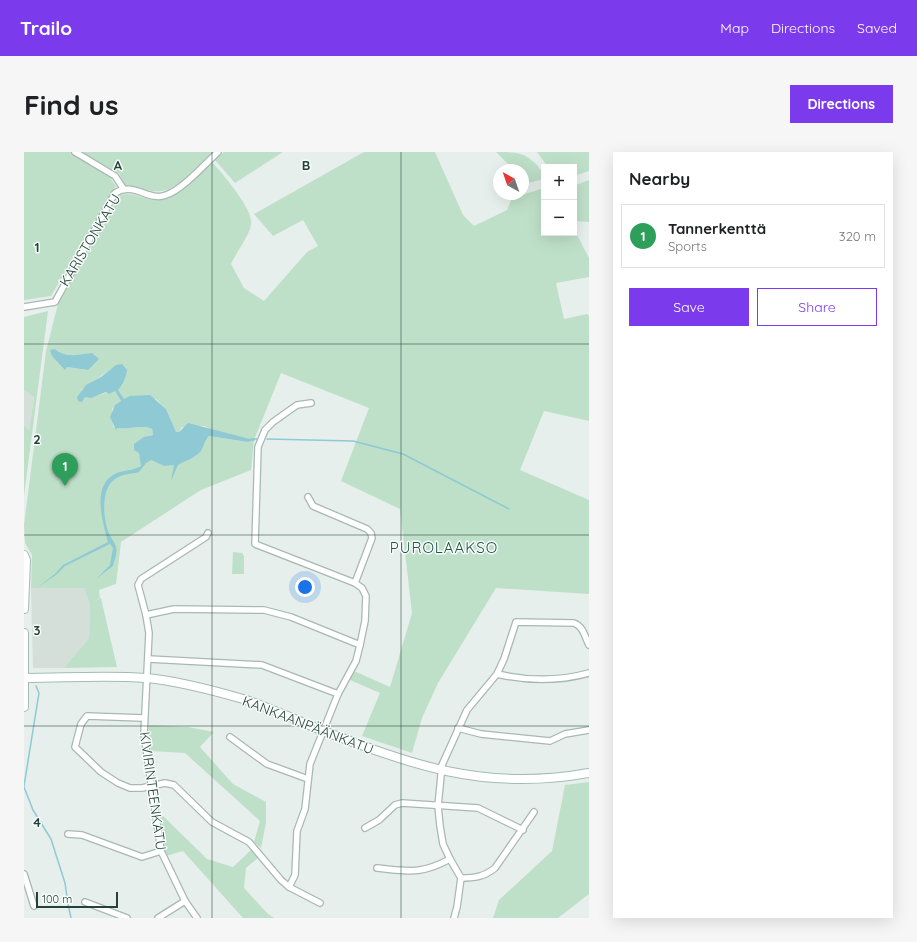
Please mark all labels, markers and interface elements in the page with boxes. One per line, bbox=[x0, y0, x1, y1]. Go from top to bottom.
text: Trailo bbox=[20, 16, 72, 40]
text: Map bbox=[720, 19, 749, 37]
text: Directions bbox=[771, 19, 835, 37]
text: Saved bbox=[857, 19, 897, 37]
button: Directions bbox=[790, 85, 893, 123]
text: Find us bbox=[24, 87, 118, 122]
text: A bbox=[114, 157, 123, 173]
text: B bbox=[302, 157, 310, 173]
north arrow bbox=[493, 164, 529, 200]
map controls bbox=[541, 164, 577, 236]
button: + bbox=[541, 164, 577, 200]
text: Nearby bbox=[629, 168, 690, 189]
street label: KARISTONKATU bbox=[55, 191, 125, 289]
button: − bbox=[541, 200, 577, 236]
text: Tannerkenttä bbox=[668, 219, 766, 238]
text: 1 bbox=[640, 228, 646, 244]
text: 320 m bbox=[839, 228, 876, 244]
text: Sports bbox=[668, 238, 707, 254]
text: 1 bbox=[34, 239, 40, 255]
button: Save bbox=[629, 288, 749, 326]
button: Share bbox=[757, 288, 877, 326]
text: 2 bbox=[33, 431, 41, 447]
pin: 1 bbox=[52, 453, 78, 486]
district label: PUROLAAKSO bbox=[390, 538, 498, 557]
your location bbox=[295, 577, 315, 597]
text: 3 bbox=[34, 622, 41, 638]
street label: KANKAANPÄÄNKATU bbox=[240, 692, 376, 758]
street label: KIVIRINTEENKATU bbox=[136, 731, 170, 851]
text: 4 bbox=[33, 814, 41, 830]
scale bar bbox=[36, 890, 118, 909]
text: 100 m bbox=[42, 892, 72, 906]

